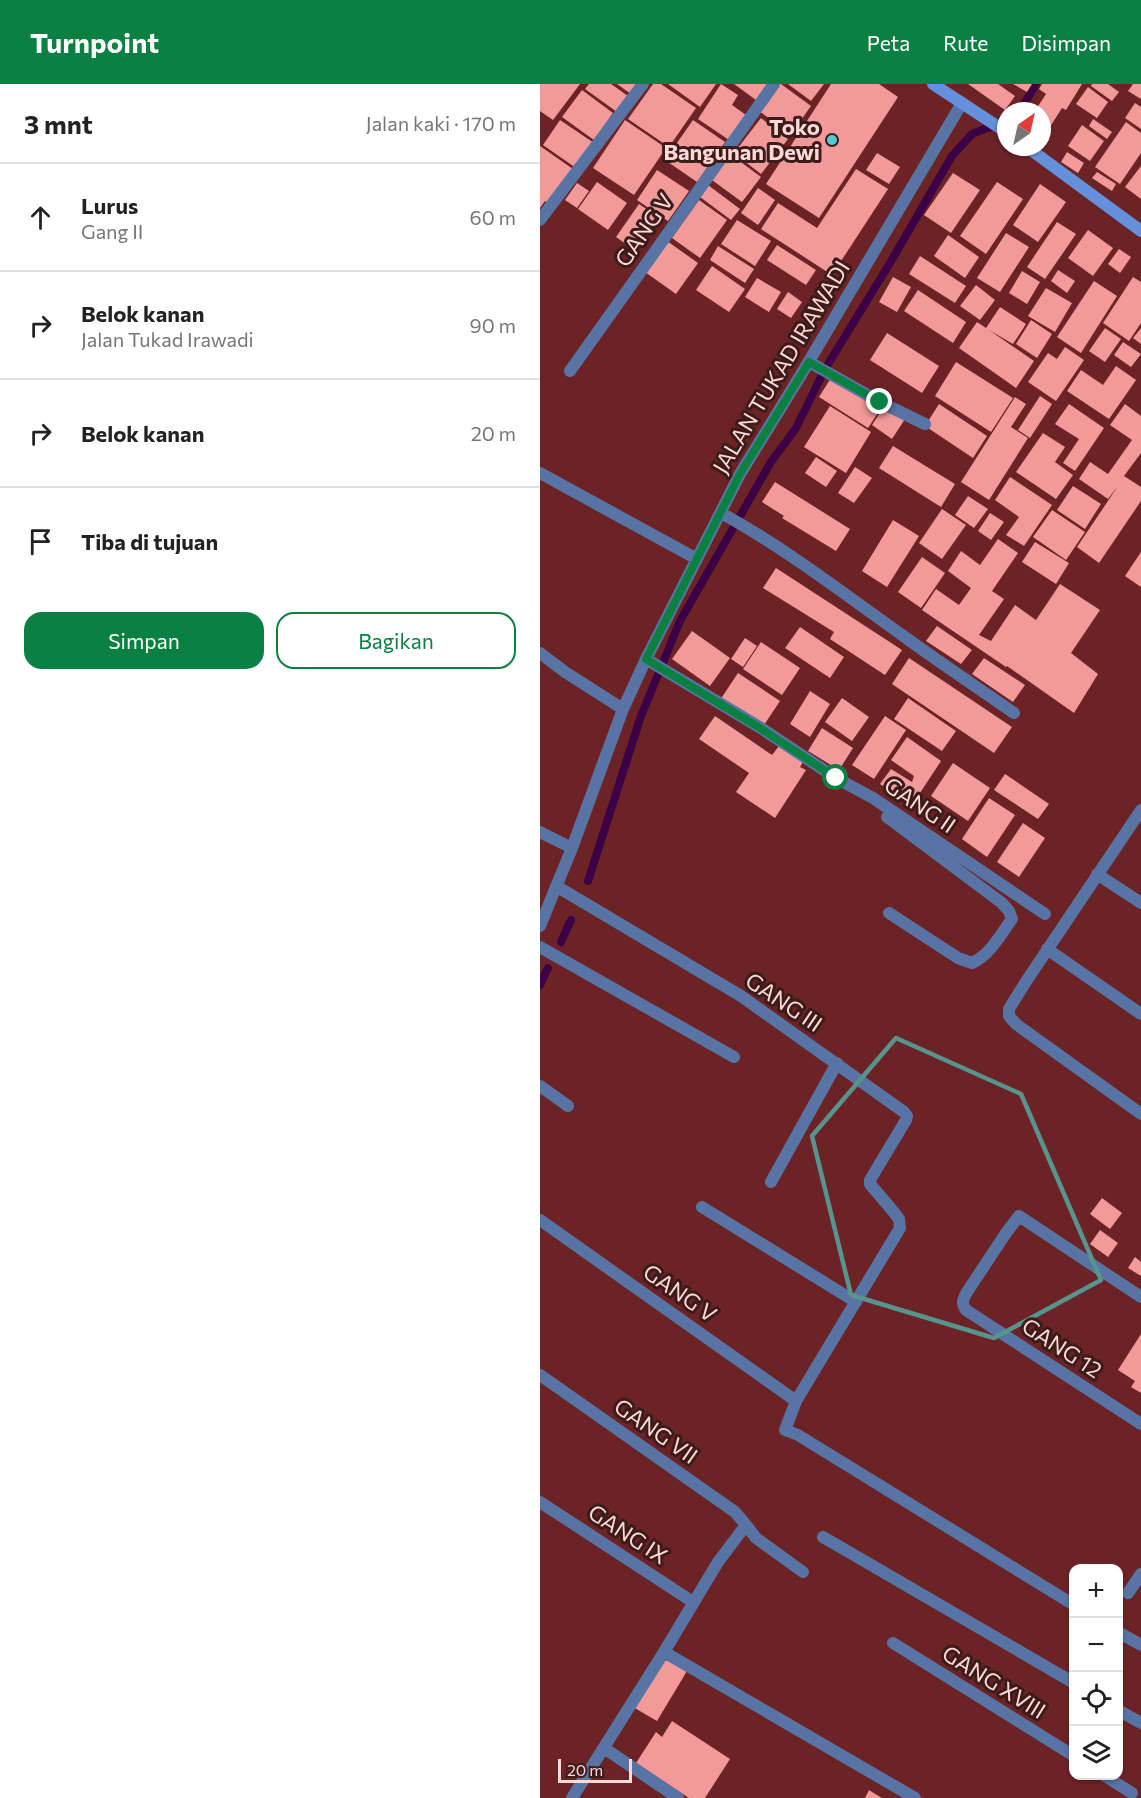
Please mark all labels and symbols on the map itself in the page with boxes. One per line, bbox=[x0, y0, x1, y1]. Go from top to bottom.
north arrow bbox=[997, 102, 1051, 156]
place label: Toko Bangunan Dewi bbox=[663, 113, 820, 165]
marker: Toko Bangunan Dewi bbox=[825, 133, 839, 147]
street label: GANG V bbox=[609, 188, 679, 272]
street label: JALAN TUKAD IRAWADI bbox=[706, 255, 855, 478]
route end bbox=[866, 388, 892, 414]
route start bbox=[822, 764, 848, 790]
street label: GANG II bbox=[879, 771, 961, 838]
street label: GANG III bbox=[741, 966, 828, 1037]
street label: GANG V bbox=[638, 1258, 722, 1328]
street label: GANG 12 bbox=[1017, 1312, 1107, 1383]
street label: GANG VII bbox=[609, 1392, 703, 1469]
street label: GANG IX bbox=[583, 1498, 673, 1569]
street label: GANG XVIII bbox=[938, 1639, 1051, 1724]
scale bar bbox=[558, 1756, 632, 1784]

